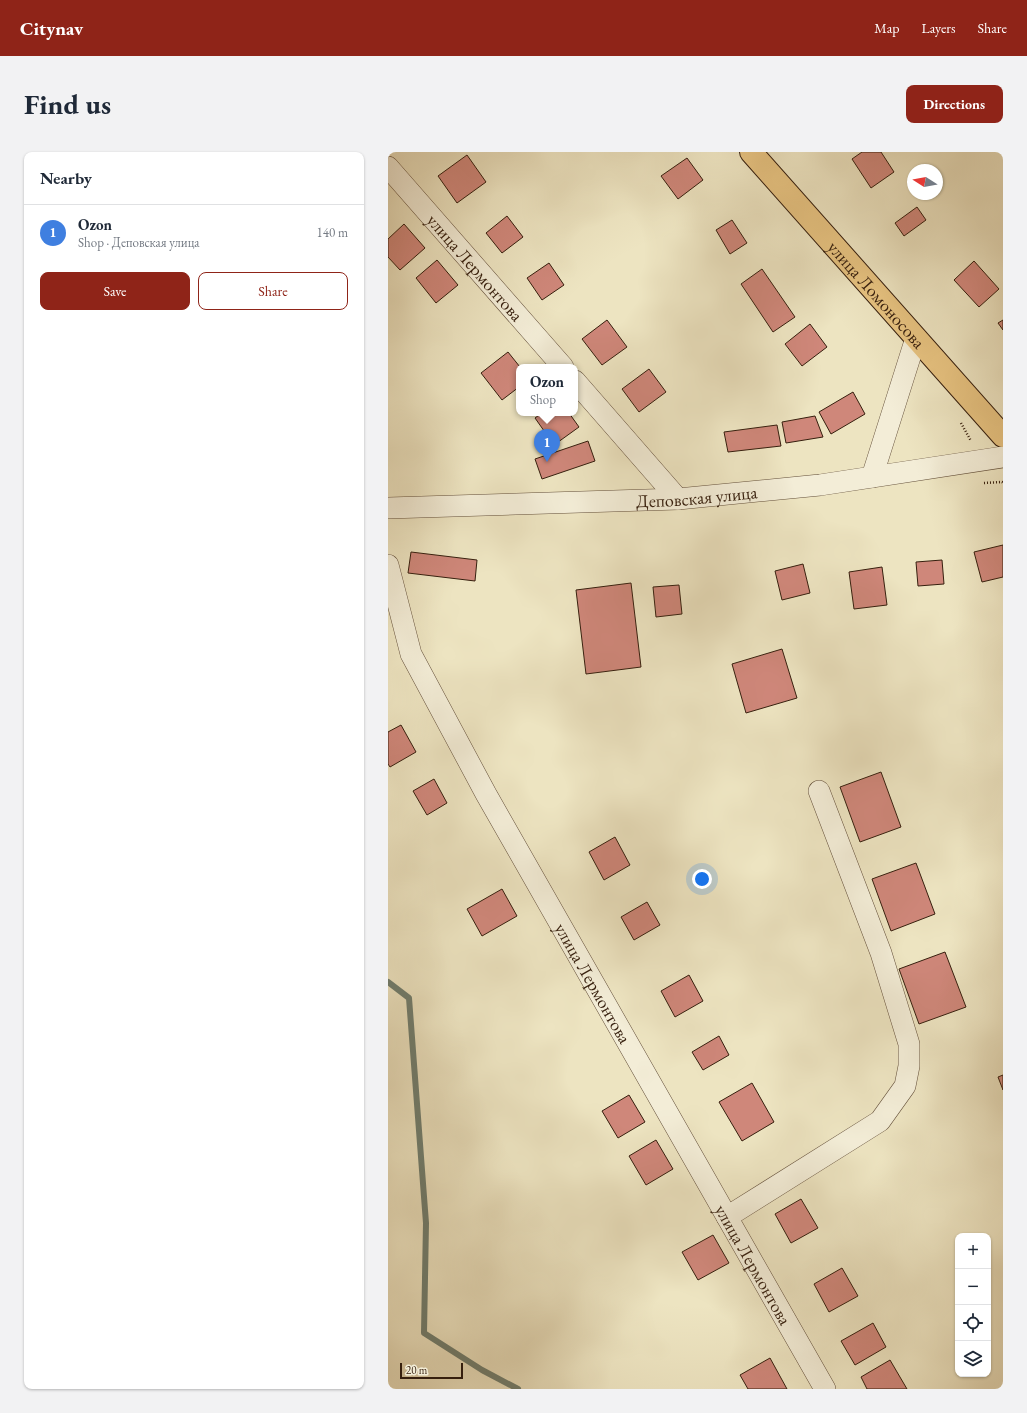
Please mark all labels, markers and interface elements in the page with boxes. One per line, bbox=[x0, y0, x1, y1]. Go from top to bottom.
text: Citynav bbox=[20, 16, 83, 41]
text: Map bbox=[874, 19, 899, 37]
text: Layers bbox=[921, 19, 956, 37]
text: Share bbox=[978, 19, 1007, 37]
button: Directions bbox=[906, 85, 1003, 123]
text: Find us bbox=[24, 86, 111, 122]
north arrow bbox=[907, 164, 943, 200]
text: Nearby bbox=[40, 167, 92, 189]
street label: улица Лермонтова bbox=[422, 209, 529, 326]
text: Ozon bbox=[78, 215, 112, 234]
text: 1 bbox=[50, 224, 56, 241]
text: 140 m bbox=[317, 224, 348, 241]
text: Shop · Деповская улица bbox=[78, 234, 200, 251]
street label: улица Ломоносова bbox=[823, 235, 932, 353]
button: Save bbox=[40, 272, 190, 310]
button: Share bbox=[198, 272, 348, 310]
popup bbox=[516, 364, 578, 416]
text: Ozon bbox=[530, 372, 564, 391]
text: Shop bbox=[530, 391, 556, 408]
pin: 1 bbox=[534, 429, 560, 462]
street label: Деповская улица bbox=[636, 480, 759, 512]
your location bbox=[692, 869, 712, 889]
street label: улица Лермонтова bbox=[550, 918, 637, 1048]
street label: улица Лермонтова bbox=[710, 1200, 798, 1330]
map controls bbox=[955, 1233, 991, 1377]
button: + bbox=[955, 1233, 991, 1269]
button: − bbox=[955, 1269, 991, 1305]
button: locate bbox=[955, 1305, 991, 1341]
button: layers bbox=[955, 1341, 991, 1377]
scale bar bbox=[400, 1361, 463, 1380]
text: 20 m bbox=[406, 1363, 427, 1377]

